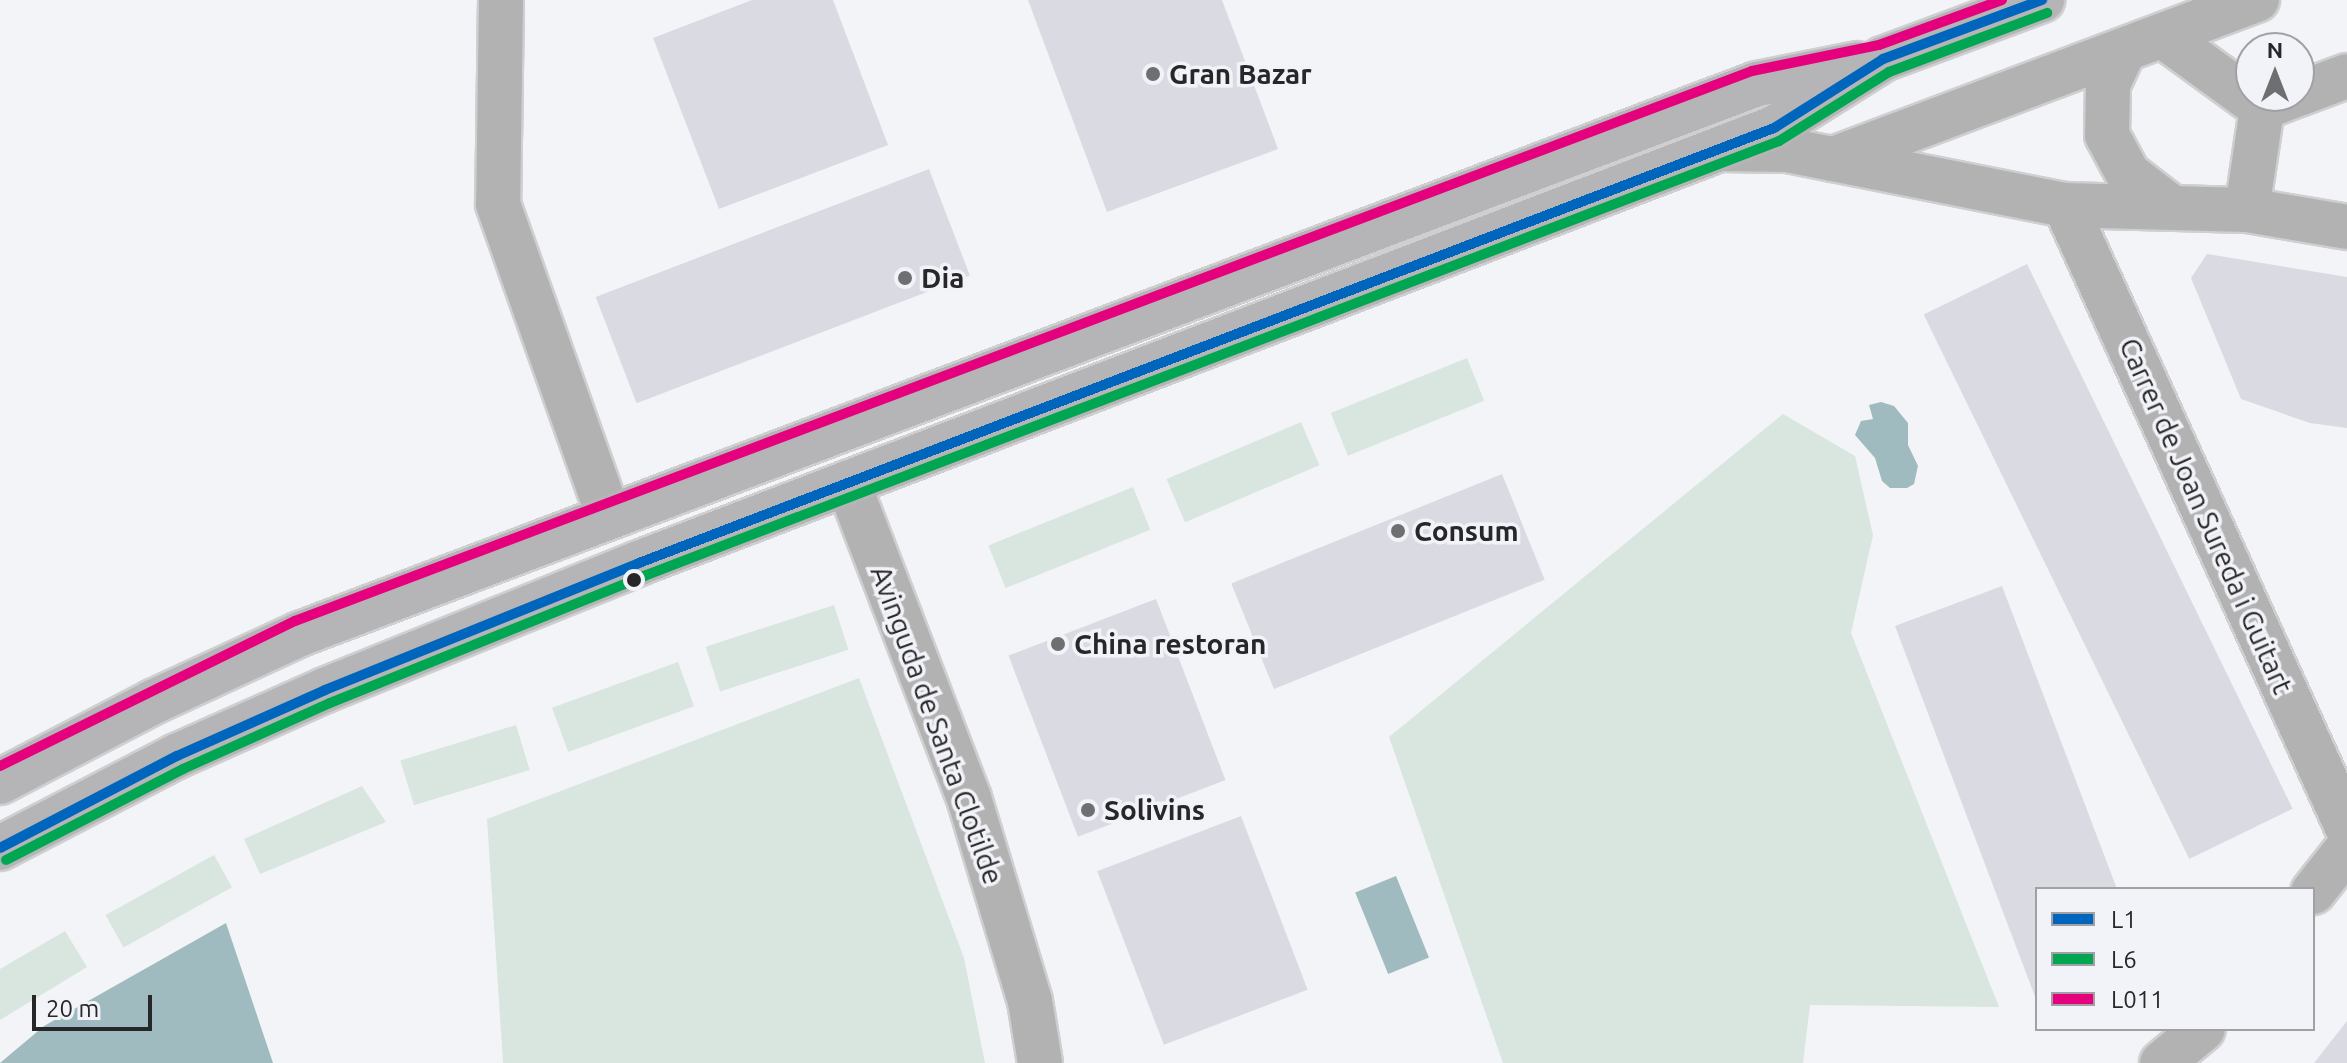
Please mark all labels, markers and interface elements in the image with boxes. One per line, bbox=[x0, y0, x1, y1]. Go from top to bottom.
north arrow bbox=[2235, 32, 2315, 112]
text: N bbox=[2267, 37, 2283, 62]
place label: Gran Bazar bbox=[1169, 57, 1312, 91]
marker: Gran Bazar bbox=[1144, 65, 1162, 83]
place label: Dia bbox=[921, 261, 964, 295]
marker: Dia bbox=[896, 269, 914, 287]
street label: Carrer de Joan Sureda i Guitart bbox=[2112, 333, 2300, 699]
place label: Consum bbox=[1414, 514, 1519, 548]
marker: Consum bbox=[1389, 522, 1407, 540]
street label: Avinguda de Santa Clotilde bbox=[864, 561, 1010, 889]
unlabelled marker bbox=[626, 572, 642, 588]
place label: China restoran bbox=[1074, 627, 1266, 661]
marker: China restoran bbox=[1049, 635, 1067, 653]
place label: Solivins bbox=[1104, 793, 1205, 827]
marker: Solivins bbox=[1079, 801, 1097, 819]
legend bbox=[2035, 887, 2315, 1031]
text: L1 bbox=[2111, 906, 2137, 933]
text: L6 bbox=[2111, 946, 2137, 973]
scale bar bbox=[36, 979, 156, 1029]
text: L011 bbox=[2111, 986, 2164, 1013]
text: 20 m bbox=[46, 995, 99, 1022]

